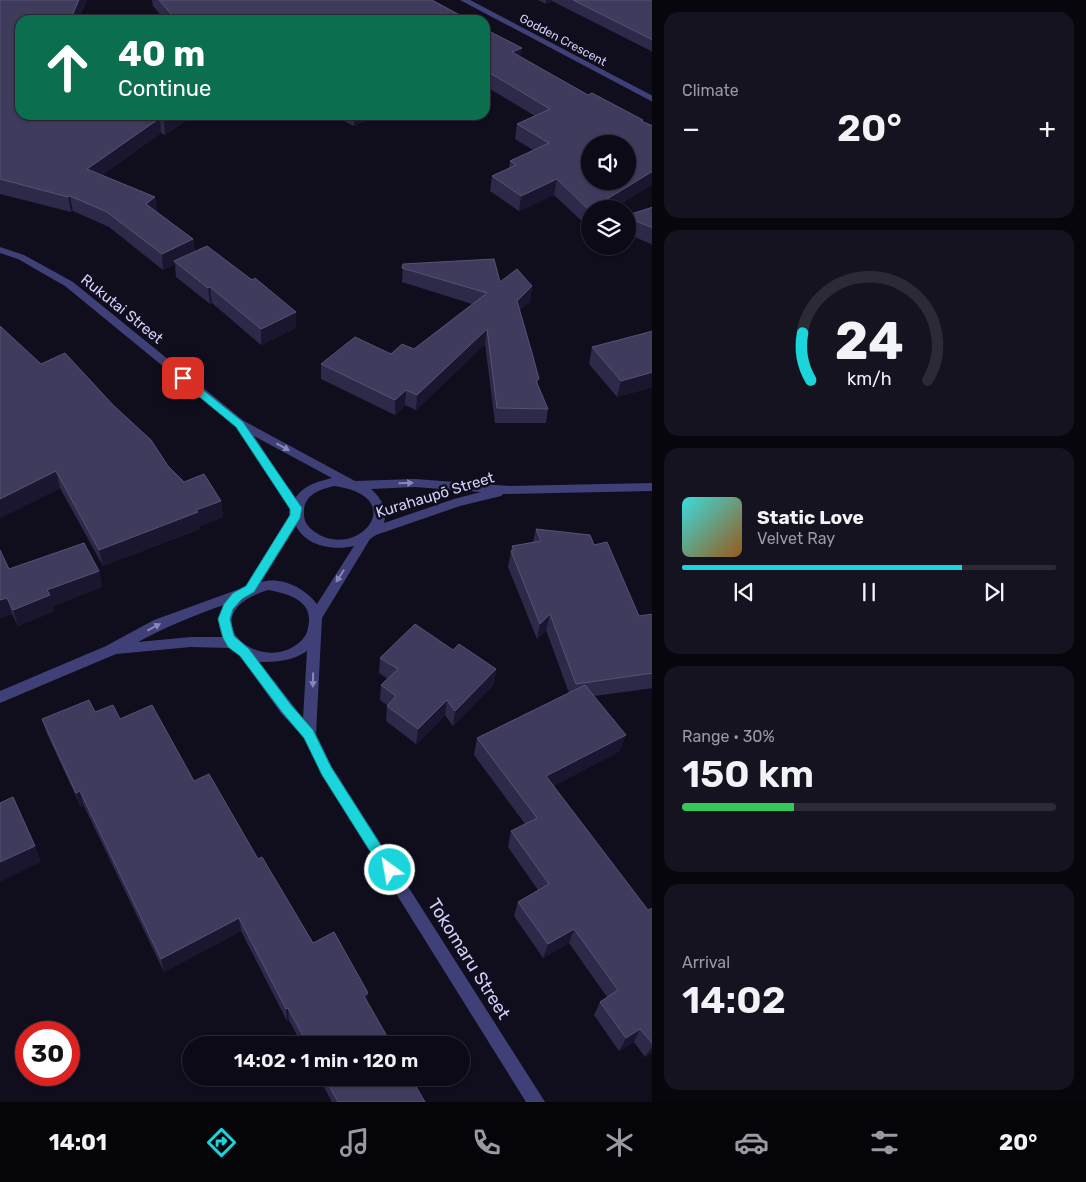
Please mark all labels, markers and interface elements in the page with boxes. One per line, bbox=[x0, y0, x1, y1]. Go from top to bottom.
street label: Godden Crescent bbox=[517, 11, 609, 69]
text: 40 m bbox=[118, 33, 205, 75]
icon: ahead bbox=[35, 35, 100, 100]
text: Continue bbox=[118, 75, 211, 102]
text: Climate bbox=[682, 81, 739, 100]
text: 20° bbox=[837, 105, 902, 151]
text: − bbox=[682, 112, 700, 145]
text: + bbox=[1039, 112, 1056, 145]
map controls bbox=[581, 135, 636, 255]
button: sound bbox=[581, 135, 636, 190]
button: layers bbox=[581, 200, 636, 255]
street label: Rukutai Street bbox=[77, 270, 167, 348]
text: 24 bbox=[834, 310, 904, 372]
pin bbox=[162, 357, 204, 399]
icon: arrive bbox=[169, 364, 197, 392]
text: km/h bbox=[847, 368, 891, 389]
one-way arrow bbox=[276, 442, 290, 451]
street label: Kurahaupō Street bbox=[374, 468, 496, 522]
one-way arrow bbox=[399, 479, 415, 487]
text: Static Love bbox=[757, 506, 864, 529]
text: Velvet Ray bbox=[757, 529, 835, 548]
one-way arrow bbox=[336, 570, 345, 583]
icon: previous bbox=[730, 578, 758, 606]
icon: pause bbox=[855, 578, 883, 606]
icon: next bbox=[980, 578, 1008, 606]
one-way arrow bbox=[147, 623, 161, 631]
one-way arrow bbox=[309, 672, 317, 688]
text: Range · 30% bbox=[682, 727, 775, 746]
text: 150 km bbox=[682, 751, 814, 797]
position arrow bbox=[363, 843, 415, 895]
street label: Tokomaru Street bbox=[423, 895, 515, 1023]
text: Arrival bbox=[682, 953, 730, 972]
text: 14:02 bbox=[682, 977, 786, 1023]
speed limit sign: 30 bbox=[15, 1021, 80, 1086]
text: 14:02 · 1 min · 120 m bbox=[234, 1049, 418, 1072]
icon: directions bbox=[204, 1125, 239, 1160]
icon: music bbox=[337, 1125, 372, 1160]
icon: phone bbox=[469, 1125, 504, 1160]
icon: climate bbox=[602, 1125, 637, 1160]
icon: car bbox=[734, 1125, 769, 1160]
icon: filters bbox=[867, 1125, 902, 1160]
text: 14:01 bbox=[49, 1129, 107, 1156]
text: 20° bbox=[999, 1129, 1037, 1156]

